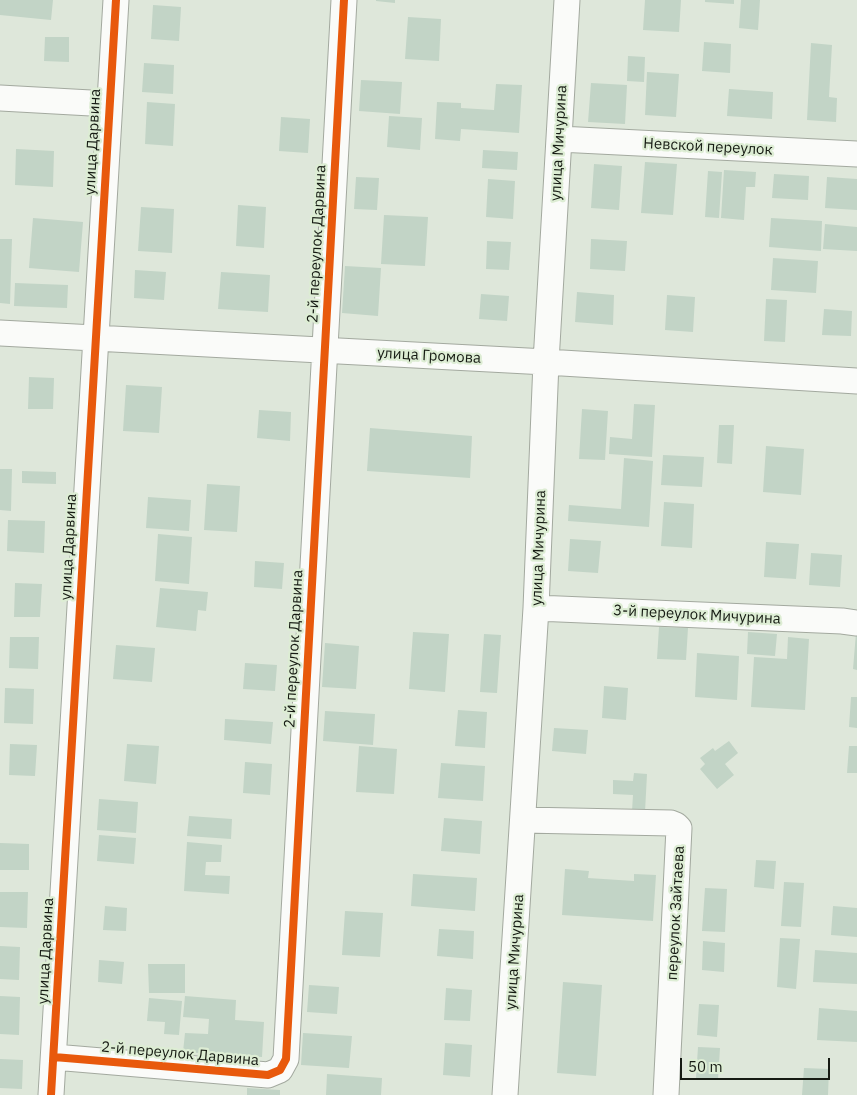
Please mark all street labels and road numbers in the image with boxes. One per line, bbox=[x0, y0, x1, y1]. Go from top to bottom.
street label: улица Мичурина bbox=[547, 85, 571, 201]
street label: улица Дарвина bbox=[81, 88, 105, 196]
street label: Невской переулок bbox=[643, 135, 773, 159]
street label: 2-й переулок Дарвина bbox=[304, 164, 330, 324]
street label: улица Громова bbox=[377, 344, 481, 368]
street label: улица Мичурина bbox=[528, 490, 550, 606]
street label: улица Дарвина bbox=[57, 493, 81, 601]
street label: 2-й переулок Дарвина bbox=[281, 569, 307, 729]
street label: 3-й переулок Мичурина bbox=[613, 602, 781, 628]
street label: переулок Зайтаева bbox=[663, 845, 689, 981]
street label: улица Мичурина bbox=[502, 894, 528, 1010]
street label: улица Дарвина bbox=[34, 897, 58, 1005]
street label: 2-й переулок Дарвина bbox=[100, 1038, 260, 1070]

